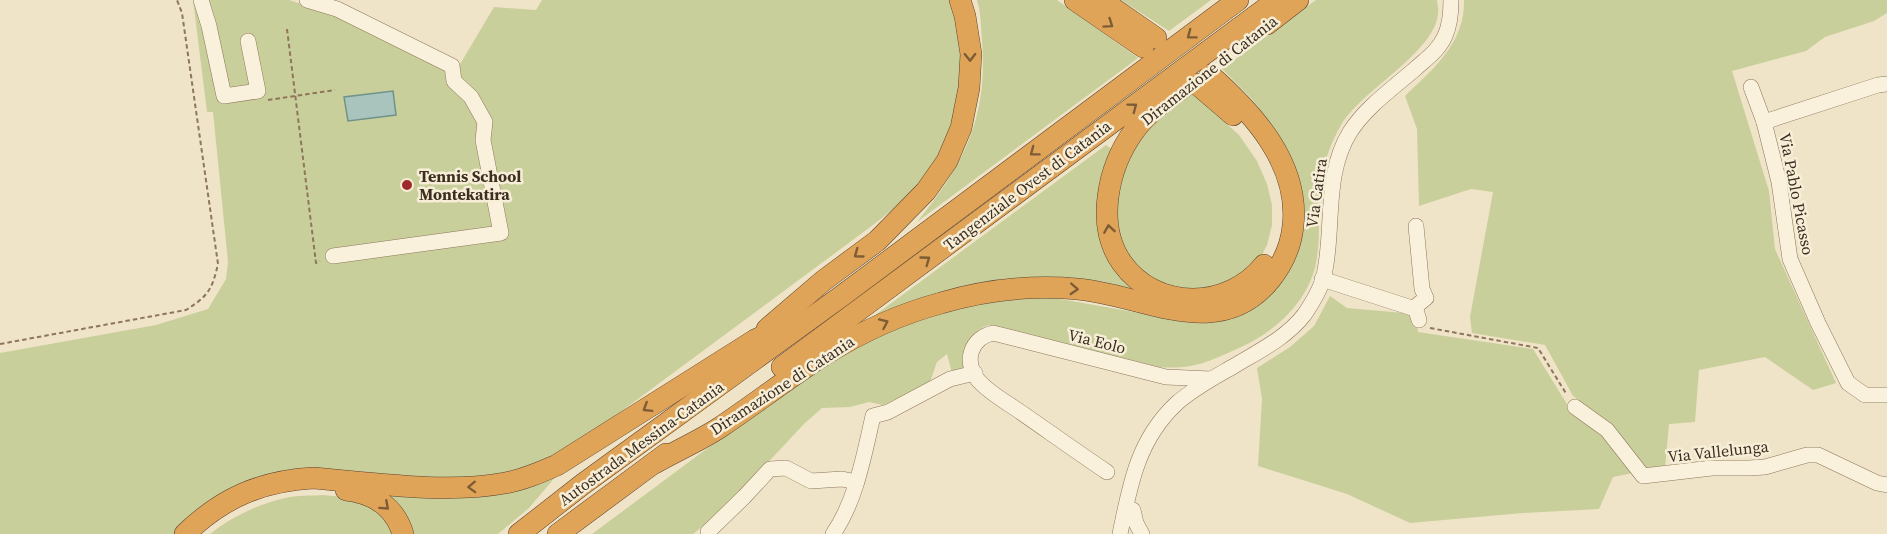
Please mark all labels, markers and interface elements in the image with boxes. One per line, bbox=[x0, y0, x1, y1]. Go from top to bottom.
street label: Diramazione di Catania bbox=[1136, 9, 1282, 130]
one-way arrow bbox=[1102, 17, 1113, 28]
one-way arrow bbox=[1186, 28, 1197, 39]
one-way arrow bbox=[964, 53, 976, 62]
one-way arrow bbox=[1127, 103, 1138, 114]
street label: Tangenziale Ovest di Catania bbox=[939, 114, 1116, 255]
street label: Via Pablo Picasso bbox=[1774, 131, 1820, 257]
one-way arrow bbox=[1030, 144, 1041, 155]
street label: Via Catira bbox=[1300, 156, 1332, 229]
place label: Tennis School Montekatira bbox=[419, 165, 521, 205]
marker: Tennis School Montekatira bbox=[400, 178, 414, 192]
one-way arrow bbox=[1104, 224, 1116, 233]
one-way arrow bbox=[854, 247, 865, 258]
one-way arrow bbox=[920, 256, 931, 267]
one-way arrow bbox=[1069, 282, 1078, 295]
one-way arrow bbox=[877, 319, 888, 331]
street label: Via Eolo bbox=[1066, 323, 1128, 359]
street label: Diramazione di Catania bbox=[706, 330, 859, 440]
street label: Autostrada Messina-Catania bbox=[554, 375, 729, 510]
one-way arrow bbox=[643, 401, 653, 413]
street label: Via Vallelunga bbox=[1666, 435, 1770, 467]
one-way arrow bbox=[467, 480, 476, 493]
one-way arrow bbox=[378, 499, 388, 510]

